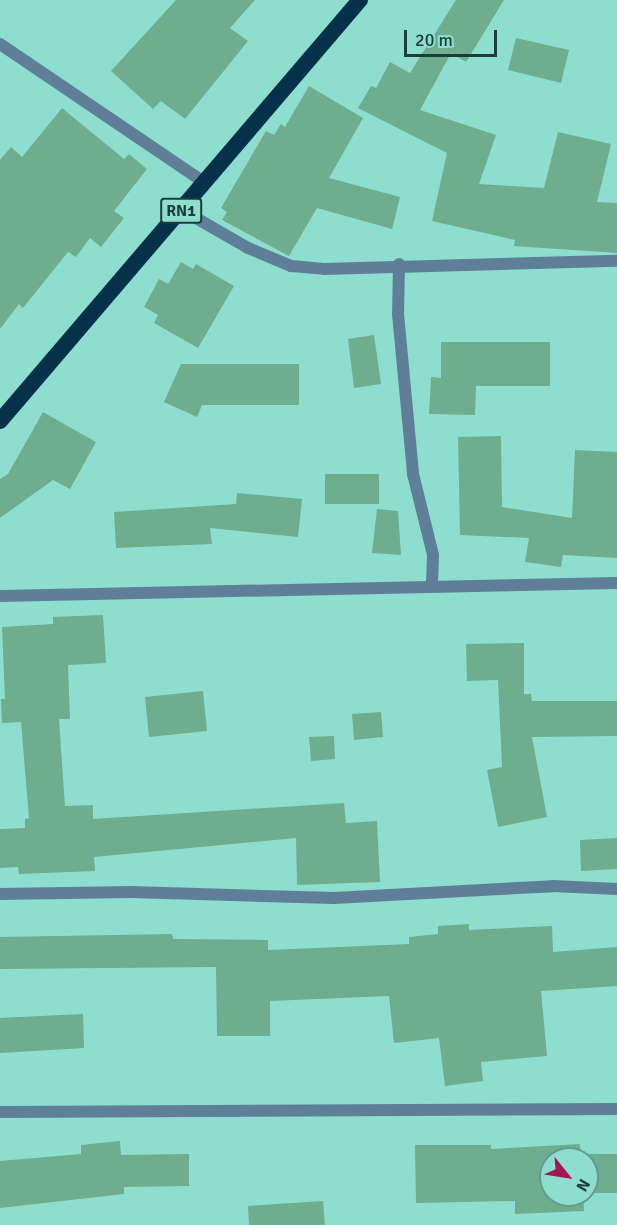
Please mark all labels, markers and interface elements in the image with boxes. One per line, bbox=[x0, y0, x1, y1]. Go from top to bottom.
scale bar bbox=[407, 18, 500, 56]
text: 20 m bbox=[415, 29, 453, 51]
road number: RN1 bbox=[160, 198, 202, 224]
north arrow bbox=[539, 1147, 599, 1207]
text: N bbox=[571, 1175, 594, 1195]

